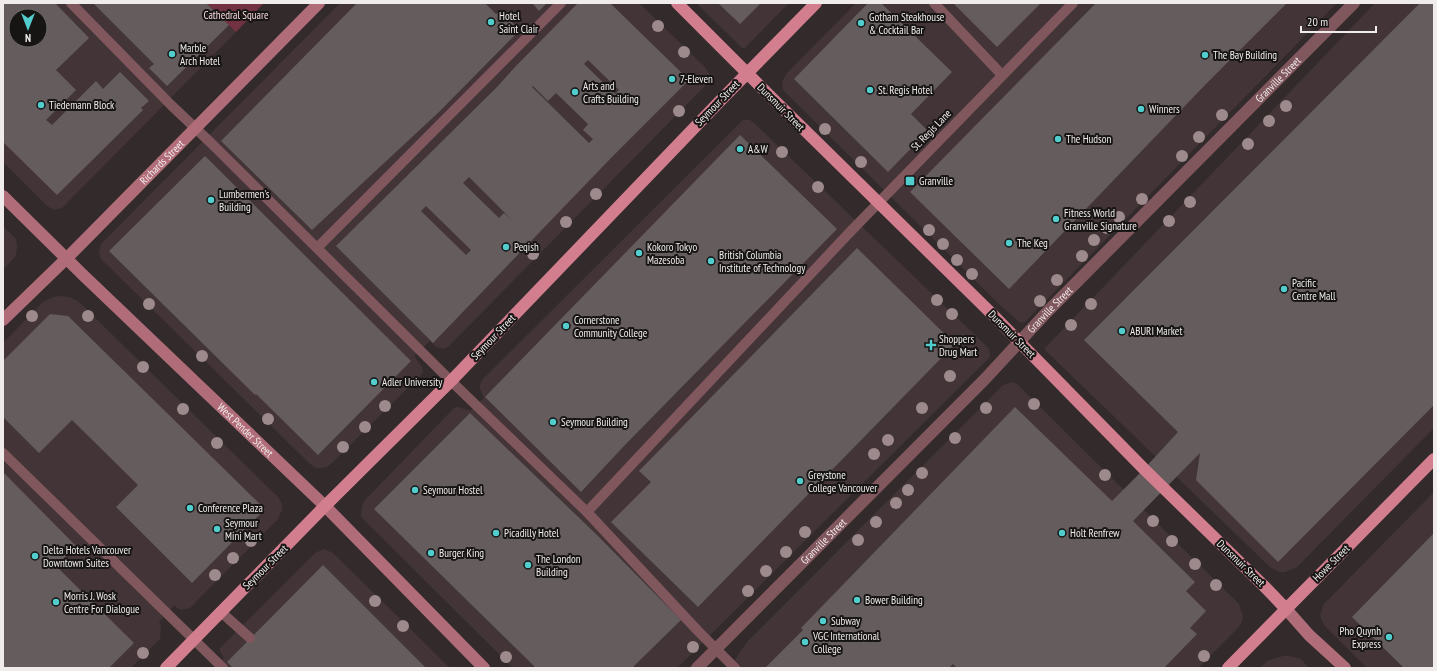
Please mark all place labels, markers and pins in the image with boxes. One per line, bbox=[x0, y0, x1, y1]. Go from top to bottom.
place label: Hotel Saint Clair bbox=[499, 9, 538, 36]
place label: Gotham Steakhouse & Cocktail Bar bbox=[869, 10, 945, 37]
marker: Hotel Saint Clair bbox=[486, 17, 496, 27]
marker: Gotham Steakhouse & Cocktail Bar bbox=[856, 18, 866, 28]
place label: Marble Arch Hotel bbox=[180, 41, 220, 68]
place label: The Bay Building bbox=[1213, 48, 1277, 62]
marker: Marble Arch Hotel bbox=[167, 49, 177, 59]
marker: The Bay Building bbox=[1200, 50, 1210, 60]
place label: 7-Eleven bbox=[680, 72, 713, 86]
marker: 7-Eleven bbox=[667, 74, 677, 84]
place label: Arts and Crafts Building bbox=[583, 79, 639, 106]
place label: St. Regis Hotel bbox=[878, 83, 933, 97]
marker: St. Regis Hotel bbox=[865, 85, 875, 95]
marker: Arts and Crafts Building bbox=[570, 87, 580, 97]
place label: Tiedemann Block bbox=[49, 98, 115, 112]
marker: Tiedemann Block bbox=[36, 100, 46, 110]
place label: Winners bbox=[1149, 102, 1180, 116]
marker: Winners bbox=[1136, 104, 1146, 114]
place label: The Hudson bbox=[1066, 132, 1112, 146]
marker: The Hudson bbox=[1053, 134, 1063, 144]
place label: A&W bbox=[748, 142, 768, 156]
marker: A&W bbox=[735, 144, 745, 154]
place label: Granville bbox=[919, 174, 953, 188]
marker: Granville bbox=[904, 175, 916, 187]
place label: Lumbermen's Building bbox=[219, 187, 270, 214]
marker: Lumbermen's Building bbox=[206, 195, 216, 205]
place label: Fitness World Granville Signature bbox=[1064, 206, 1137, 233]
marker: Fitness World Granville Signature bbox=[1051, 214, 1061, 224]
place label: The Keg bbox=[1017, 236, 1048, 250]
marker: The Keg bbox=[1004, 238, 1014, 248]
place label: Peqish bbox=[514, 240, 539, 254]
place label: Kokoro Tokyo Mazesoba bbox=[647, 240, 697, 267]
marker: Peqish bbox=[501, 242, 511, 252]
marker: Kokoro Tokyo Mazesoba bbox=[634, 248, 644, 258]
place label: British Columbia Institute of Technology bbox=[719, 248, 806, 275]
marker: British Columbia Institute of Technology bbox=[706, 256, 716, 266]
place label: Pacific Centre Mall bbox=[1292, 276, 1336, 303]
marker: Pacific Centre Mall bbox=[1279, 284, 1289, 294]
place label: Cornerstone Community College bbox=[574, 313, 648, 340]
marker: Cornerstone Community College bbox=[561, 321, 571, 331]
place label: ABURI Market bbox=[1130, 324, 1182, 338]
marker: ABURI Market bbox=[1117, 326, 1127, 336]
place label: Shoppers Drug Mart bbox=[939, 332, 977, 359]
marker: Shoppers Drug Mart bbox=[926, 340, 936, 350]
place label: Adler University bbox=[382, 375, 443, 389]
marker: Adler University bbox=[369, 377, 379, 387]
place label: Seymour Building bbox=[561, 415, 628, 429]
marker: Seymour Building bbox=[548, 417, 558, 427]
place label: Greystone College Vancouver bbox=[808, 468, 877, 495]
marker: Greystone College Vancouver bbox=[795, 476, 805, 486]
place label: Seymour Hostel bbox=[423, 483, 483, 497]
marker: Seymour Hostel bbox=[410, 485, 420, 495]
place label: Conference Plaza bbox=[198, 501, 263, 515]
marker: Conference Plaza bbox=[185, 503, 195, 513]
place label: Seymour Mini Mart bbox=[225, 516, 262, 543]
marker: Seymour Mini Mart bbox=[212, 524, 222, 534]
place label: Picadilly Hotel bbox=[504, 526, 559, 540]
place label: Holt Renfrew bbox=[1070, 526, 1120, 540]
marker: Picadilly Hotel bbox=[491, 528, 501, 538]
marker: Holt Renfrew bbox=[1057, 528, 1067, 538]
place label: Delta Hotels Vancouver Downtown Suites bbox=[43, 543, 131, 570]
place label: Burger King bbox=[439, 546, 484, 560]
marker: Burger King bbox=[426, 548, 436, 558]
marker: Delta Hotels Vancouver Downtown Suites bbox=[30, 551, 40, 561]
place label: The London Building bbox=[536, 552, 581, 579]
marker: The London Building bbox=[523, 560, 533, 570]
place label: Morris J. Wosk Centre For Dialogue bbox=[64, 589, 140, 616]
place label: Bower Building bbox=[865, 593, 923, 607]
marker: Bower Building bbox=[852, 595, 862, 605]
marker: Morris J. Wosk Centre For Dialogue bbox=[51, 597, 61, 607]
place label: Subway bbox=[831, 614, 861, 628]
marker: Subway bbox=[818, 616, 828, 626]
place label: Pho Quynh Express bbox=[1339, 624, 1381, 651]
place label: VGC International College bbox=[812, 629, 880, 656]
marker: Pho Quynh Express bbox=[1384, 632, 1394, 642]
marker: VGC International College bbox=[800, 637, 810, 647]

